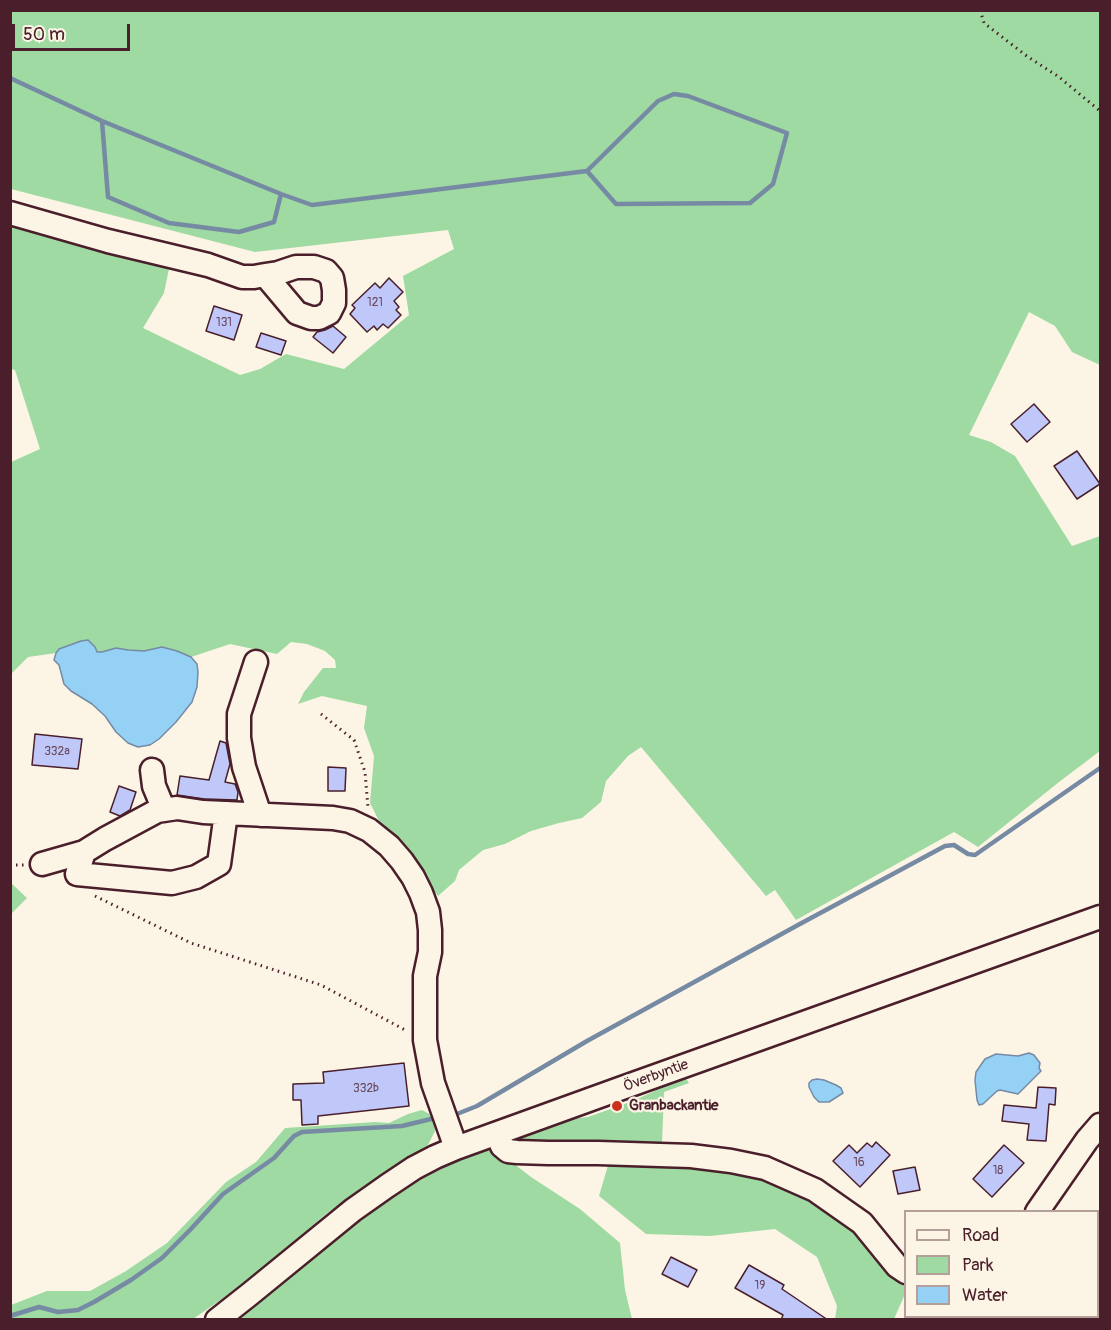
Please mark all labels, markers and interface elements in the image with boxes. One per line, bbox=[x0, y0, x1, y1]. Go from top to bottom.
scale bar bbox=[15, 12, 134, 50]
text: 50 m bbox=[23, 23, 65, 46]
house number: 121 bbox=[367, 296, 383, 310]
house number: 131 bbox=[216, 316, 232, 330]
house number: 332a bbox=[44, 745, 70, 759]
street label: Överbyntie bbox=[621, 1056, 691, 1096]
house number: 332b bbox=[353, 1082, 379, 1096]
place label: Granbackantie bbox=[629, 1097, 719, 1115]
marker: Granbackantie bbox=[610, 1099, 624, 1113]
house number: 16 bbox=[853, 1156, 865, 1170]
house number: 18 bbox=[993, 1164, 1003, 1178]
legend bbox=[904, 1210, 1099, 1318]
text: Road bbox=[962, 1224, 999, 1247]
text: Park bbox=[962, 1254, 994, 1277]
house number: 19 bbox=[755, 1279, 765, 1293]
text: Water bbox=[962, 1284, 1008, 1307]

